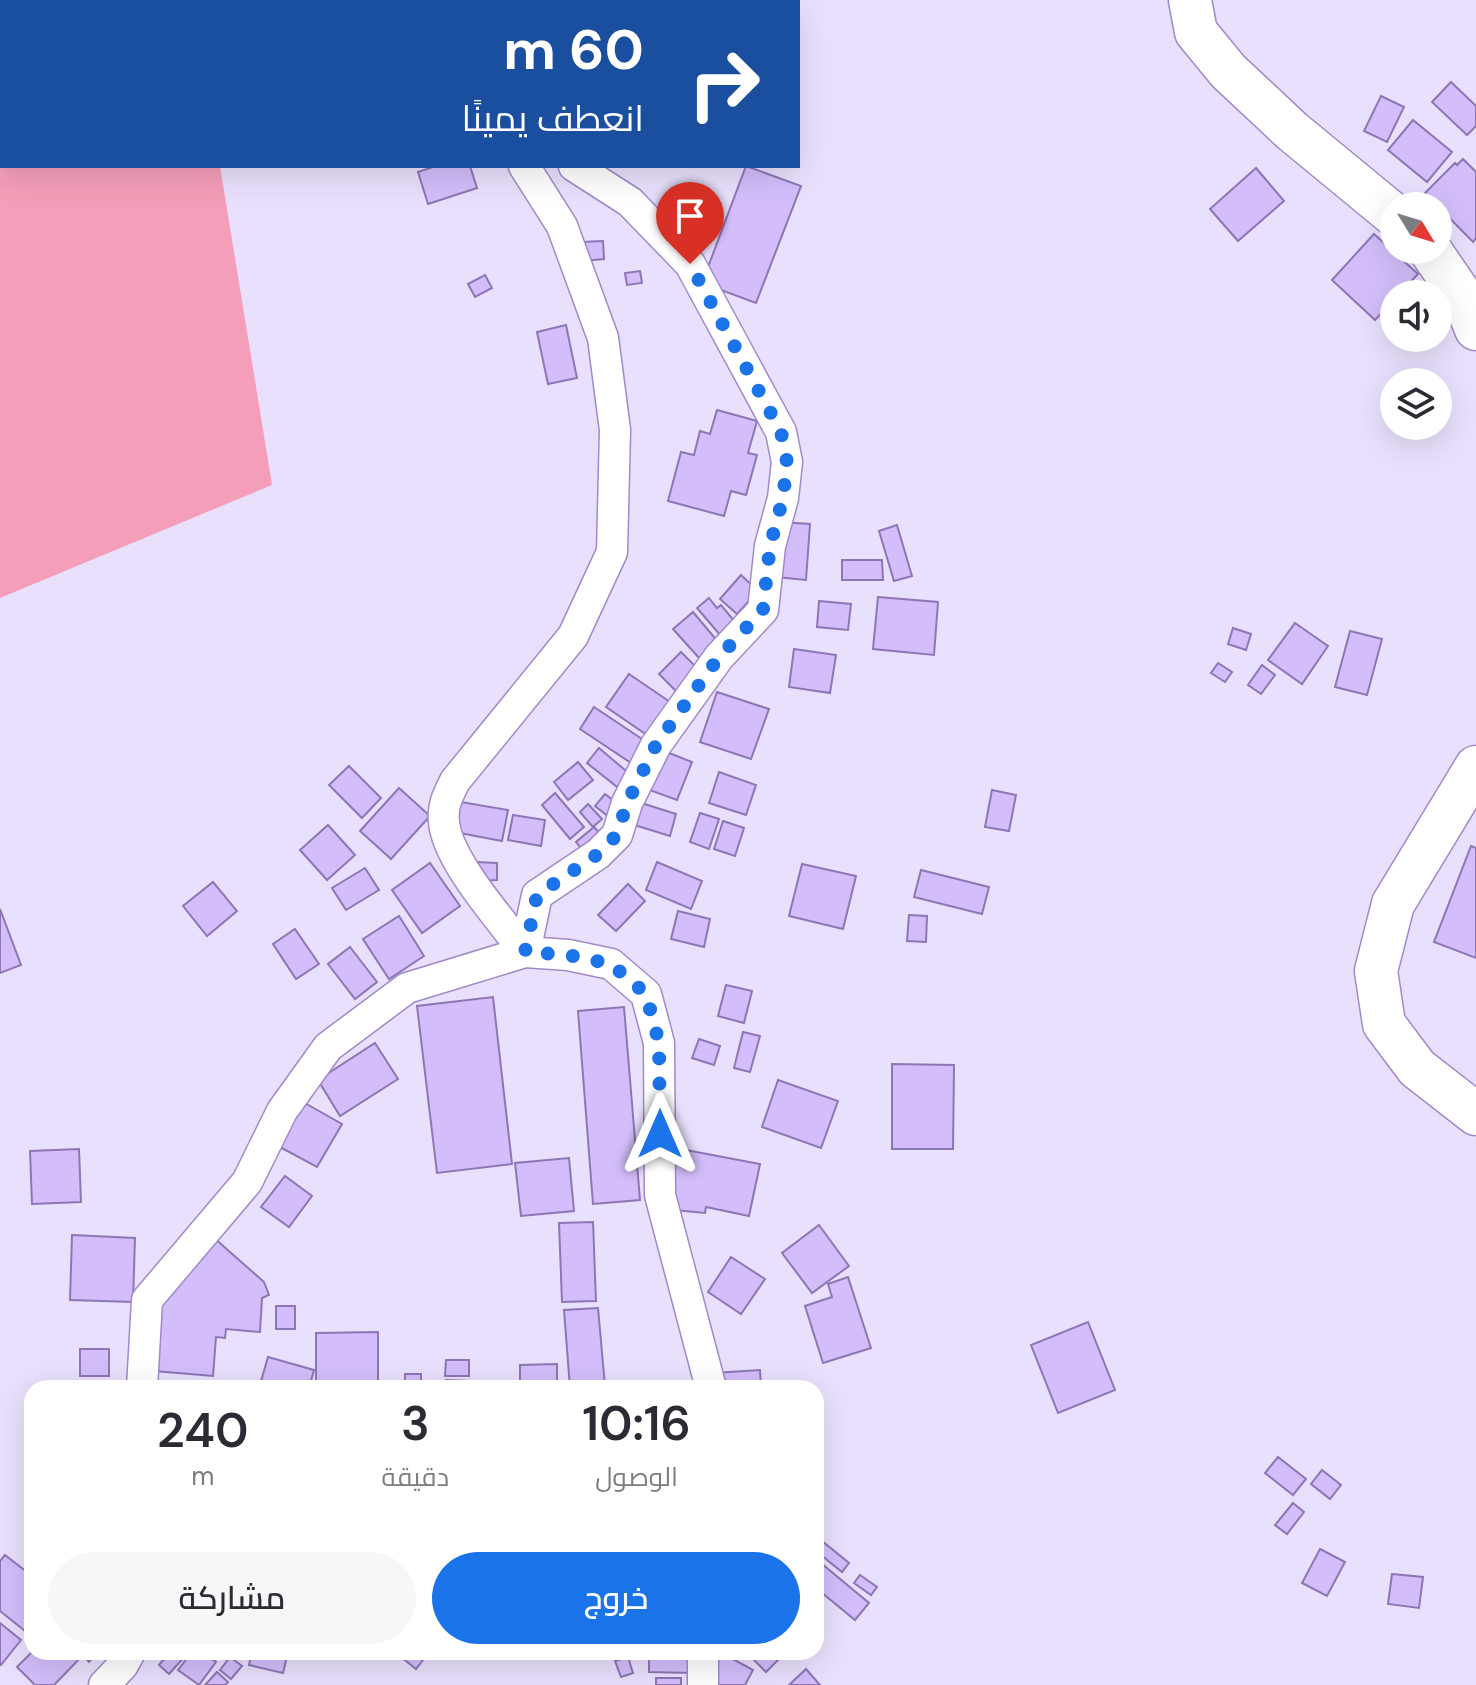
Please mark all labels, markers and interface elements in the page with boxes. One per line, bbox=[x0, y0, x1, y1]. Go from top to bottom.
text: 60 m bbox=[503, 13, 644, 86]
icon: right bbox=[672, 32, 776, 136]
text: انعطف يمينًا bbox=[462, 95, 644, 142]
pin bbox=[656, 182, 724, 264]
north arrow bbox=[1380, 192, 1452, 264]
map controls bbox=[1380, 192, 1452, 440]
icon: arrive bbox=[668, 194, 712, 238]
button: sound bbox=[1380, 280, 1452, 352]
button: layers bbox=[1380, 368, 1452, 440]
position arrow bbox=[618, 1092, 702, 1176]
text: 3 bbox=[401, 1392, 430, 1455]
text: 10:16 bbox=[582, 1392, 691, 1455]
text: 240 bbox=[157, 1399, 248, 1462]
text: m bbox=[191, 1459, 214, 1493]
text: دقيقة bbox=[381, 1460, 449, 1494]
text: الوصول bbox=[595, 1460, 678, 1494]
button: مشاركة bbox=[48, 1552, 416, 1644]
button: خروج bbox=[432, 1552, 800, 1644]

